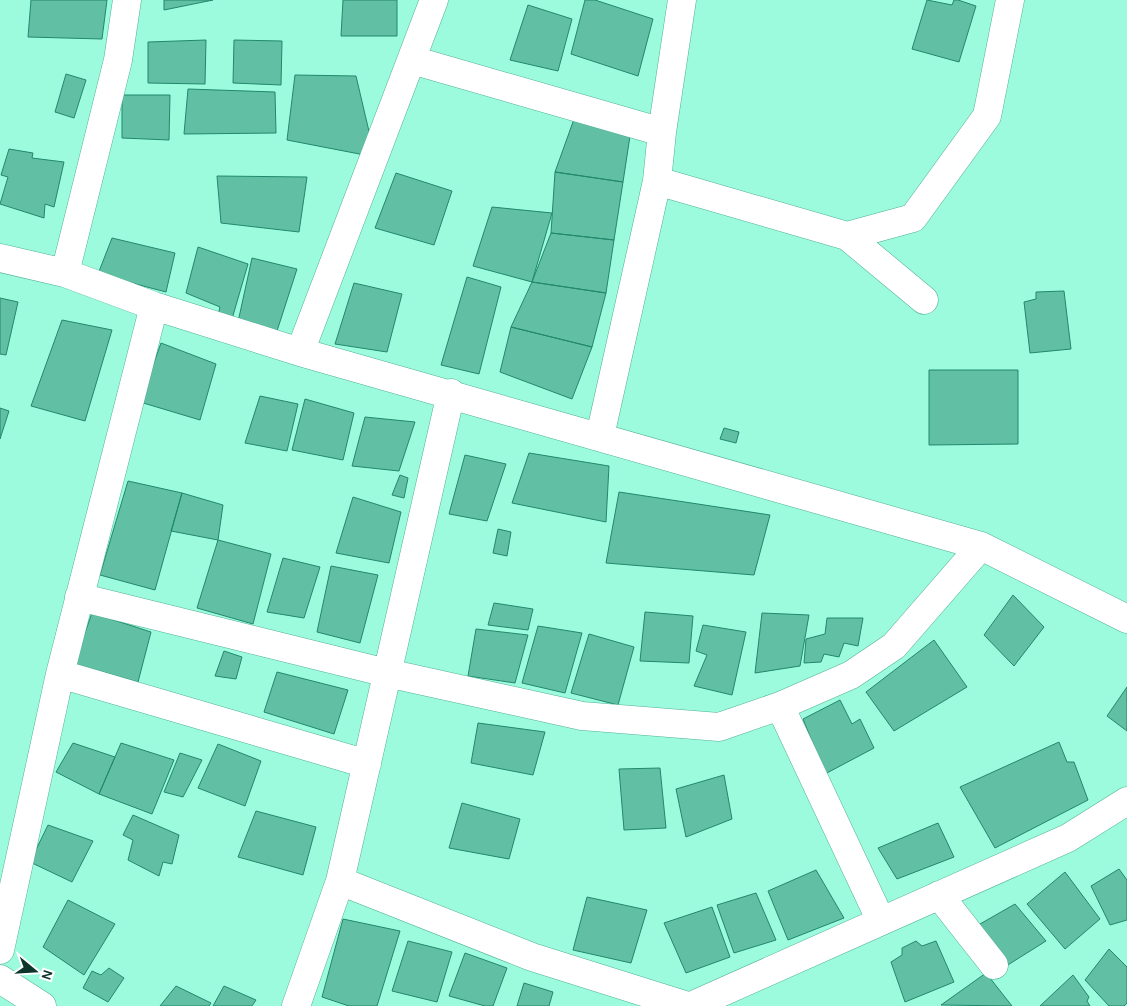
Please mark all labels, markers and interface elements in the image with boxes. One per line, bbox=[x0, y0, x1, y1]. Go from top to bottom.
north arrow bbox=[10, 946, 60, 996]
text: N bbox=[37, 967, 57, 982]

